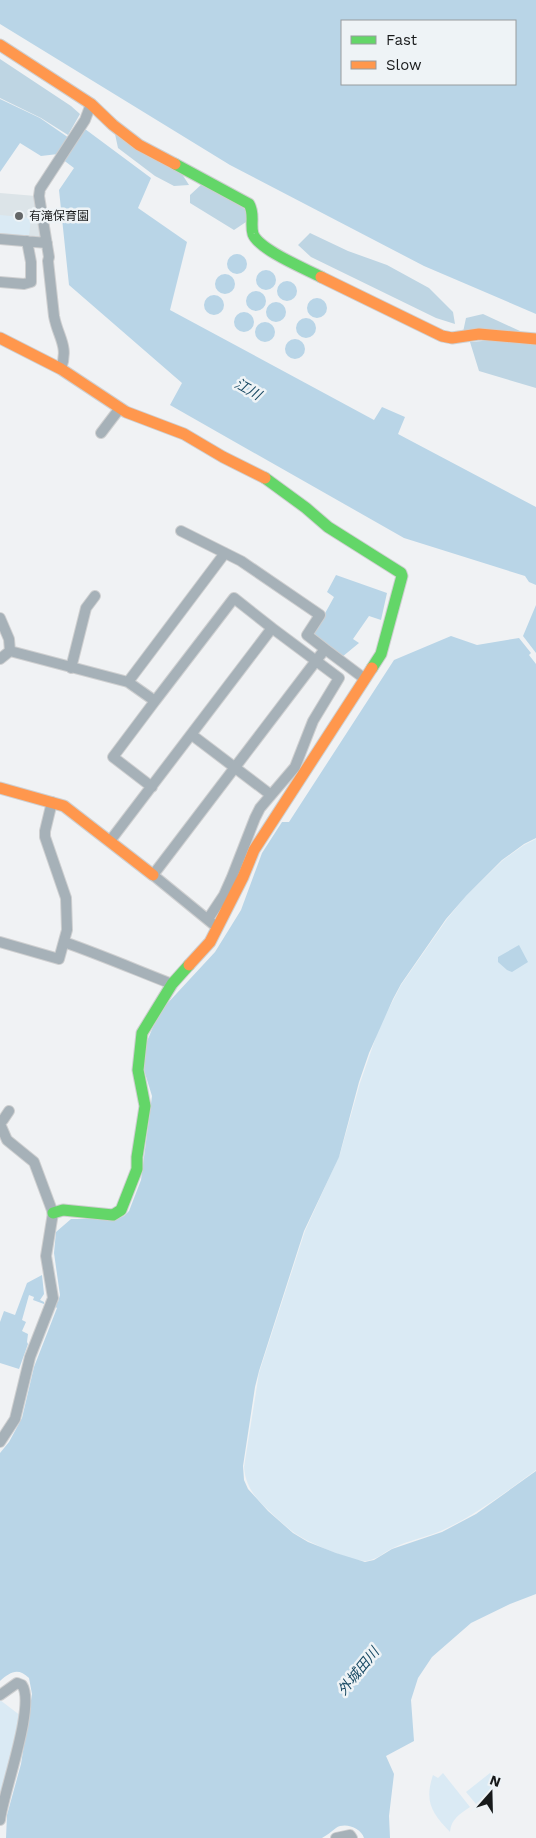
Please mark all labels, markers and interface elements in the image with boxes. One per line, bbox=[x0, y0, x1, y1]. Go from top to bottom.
legend bbox=[341, 20, 516, 85]
text: Fast bbox=[386, 31, 418, 49]
text: Slow bbox=[386, 56, 422, 74]
place label: 有滝保育園 bbox=[29, 209, 89, 223]
marker: 有滝保育園 bbox=[13, 210, 25, 222]
water label: 江川 bbox=[232, 375, 266, 404]
water label: 外城田川 bbox=[334, 1643, 383, 1698]
north arrow bbox=[466, 1768, 516, 1818]
text: N bbox=[488, 1771, 503, 1790]

